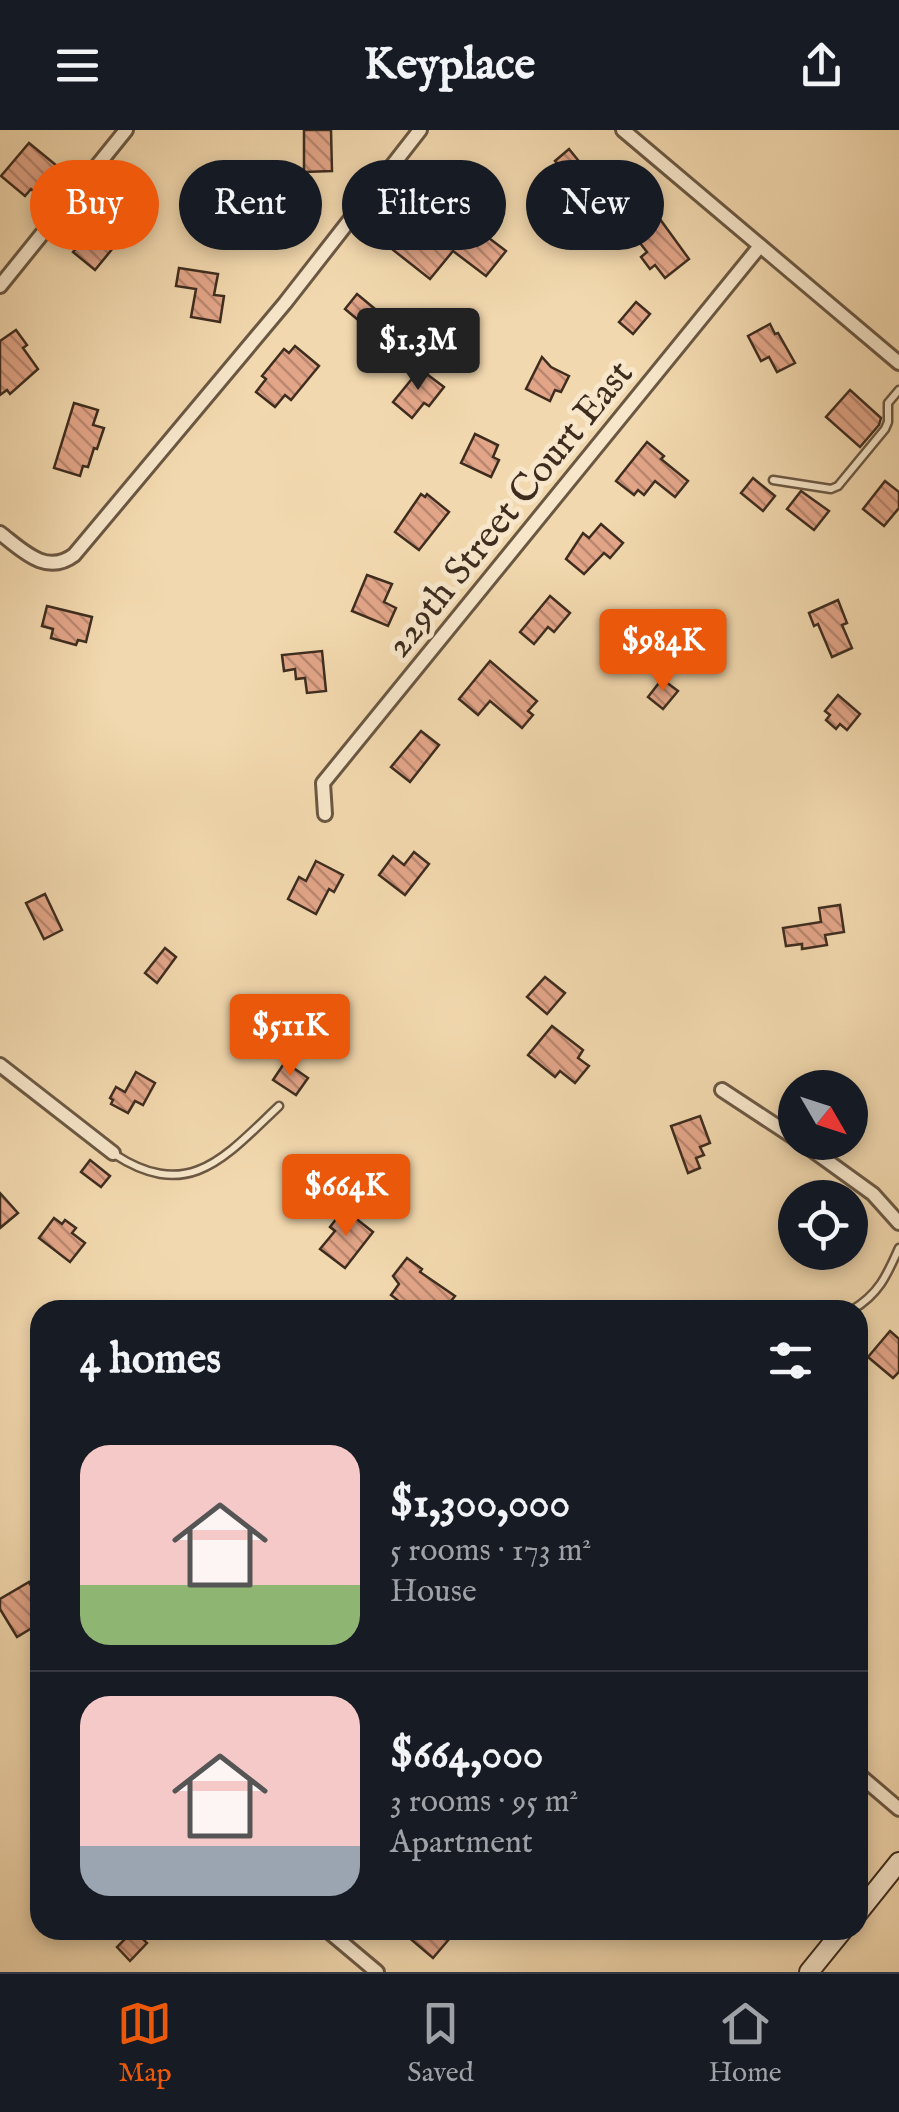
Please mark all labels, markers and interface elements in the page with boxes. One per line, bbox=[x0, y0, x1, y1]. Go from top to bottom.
text: Keyplace bbox=[364, 37, 535, 94]
icon: menu bbox=[50, 38, 105, 93]
icon: share bbox=[794, 38, 849, 93]
chip: Buy bbox=[30, 160, 159, 250]
chip: Rent bbox=[179, 160, 322, 250]
chip: Filters bbox=[342, 160, 506, 250]
chip: New bbox=[526, 160, 664, 250]
pin: $1.3M bbox=[348, 308, 488, 393]
text: $1.3M bbox=[379, 320, 457, 361]
street label: 229th Street Court East bbox=[376, 352, 645, 668]
pin: $984K bbox=[593, 609, 733, 694]
text: $984K bbox=[621, 621, 705, 662]
pin: $511K bbox=[220, 994, 360, 1079]
text: $511K bbox=[252, 1006, 328, 1047]
north arrow bbox=[778, 1070, 868, 1160]
map controls bbox=[778, 1070, 868, 1270]
pin: $664K bbox=[276, 1154, 416, 1239]
text: $664K bbox=[304, 1166, 388, 1207]
button: locate bbox=[778, 1180, 868, 1270]
icon: filters bbox=[763, 1333, 818, 1388]
text: 4 homes bbox=[80, 1334, 221, 1387]
text: $1,300,000 bbox=[390, 1478, 570, 1531]
icon: home bbox=[160, 1485, 280, 1605]
text: 5 rooms · 173 m² bbox=[390, 1531, 591, 1572]
text: House bbox=[390, 1572, 477, 1613]
text: $664,000 bbox=[390, 1729, 543, 1782]
icon: home bbox=[160, 1736, 280, 1856]
text: 3 rooms · 95 m² bbox=[390, 1782, 578, 1823]
text: Apartment bbox=[390, 1823, 533, 1864]
tab: Map bbox=[117, 1996, 172, 2091]
tab: Saved bbox=[407, 1996, 474, 2091]
tab: Home bbox=[708, 1996, 782, 2091]

